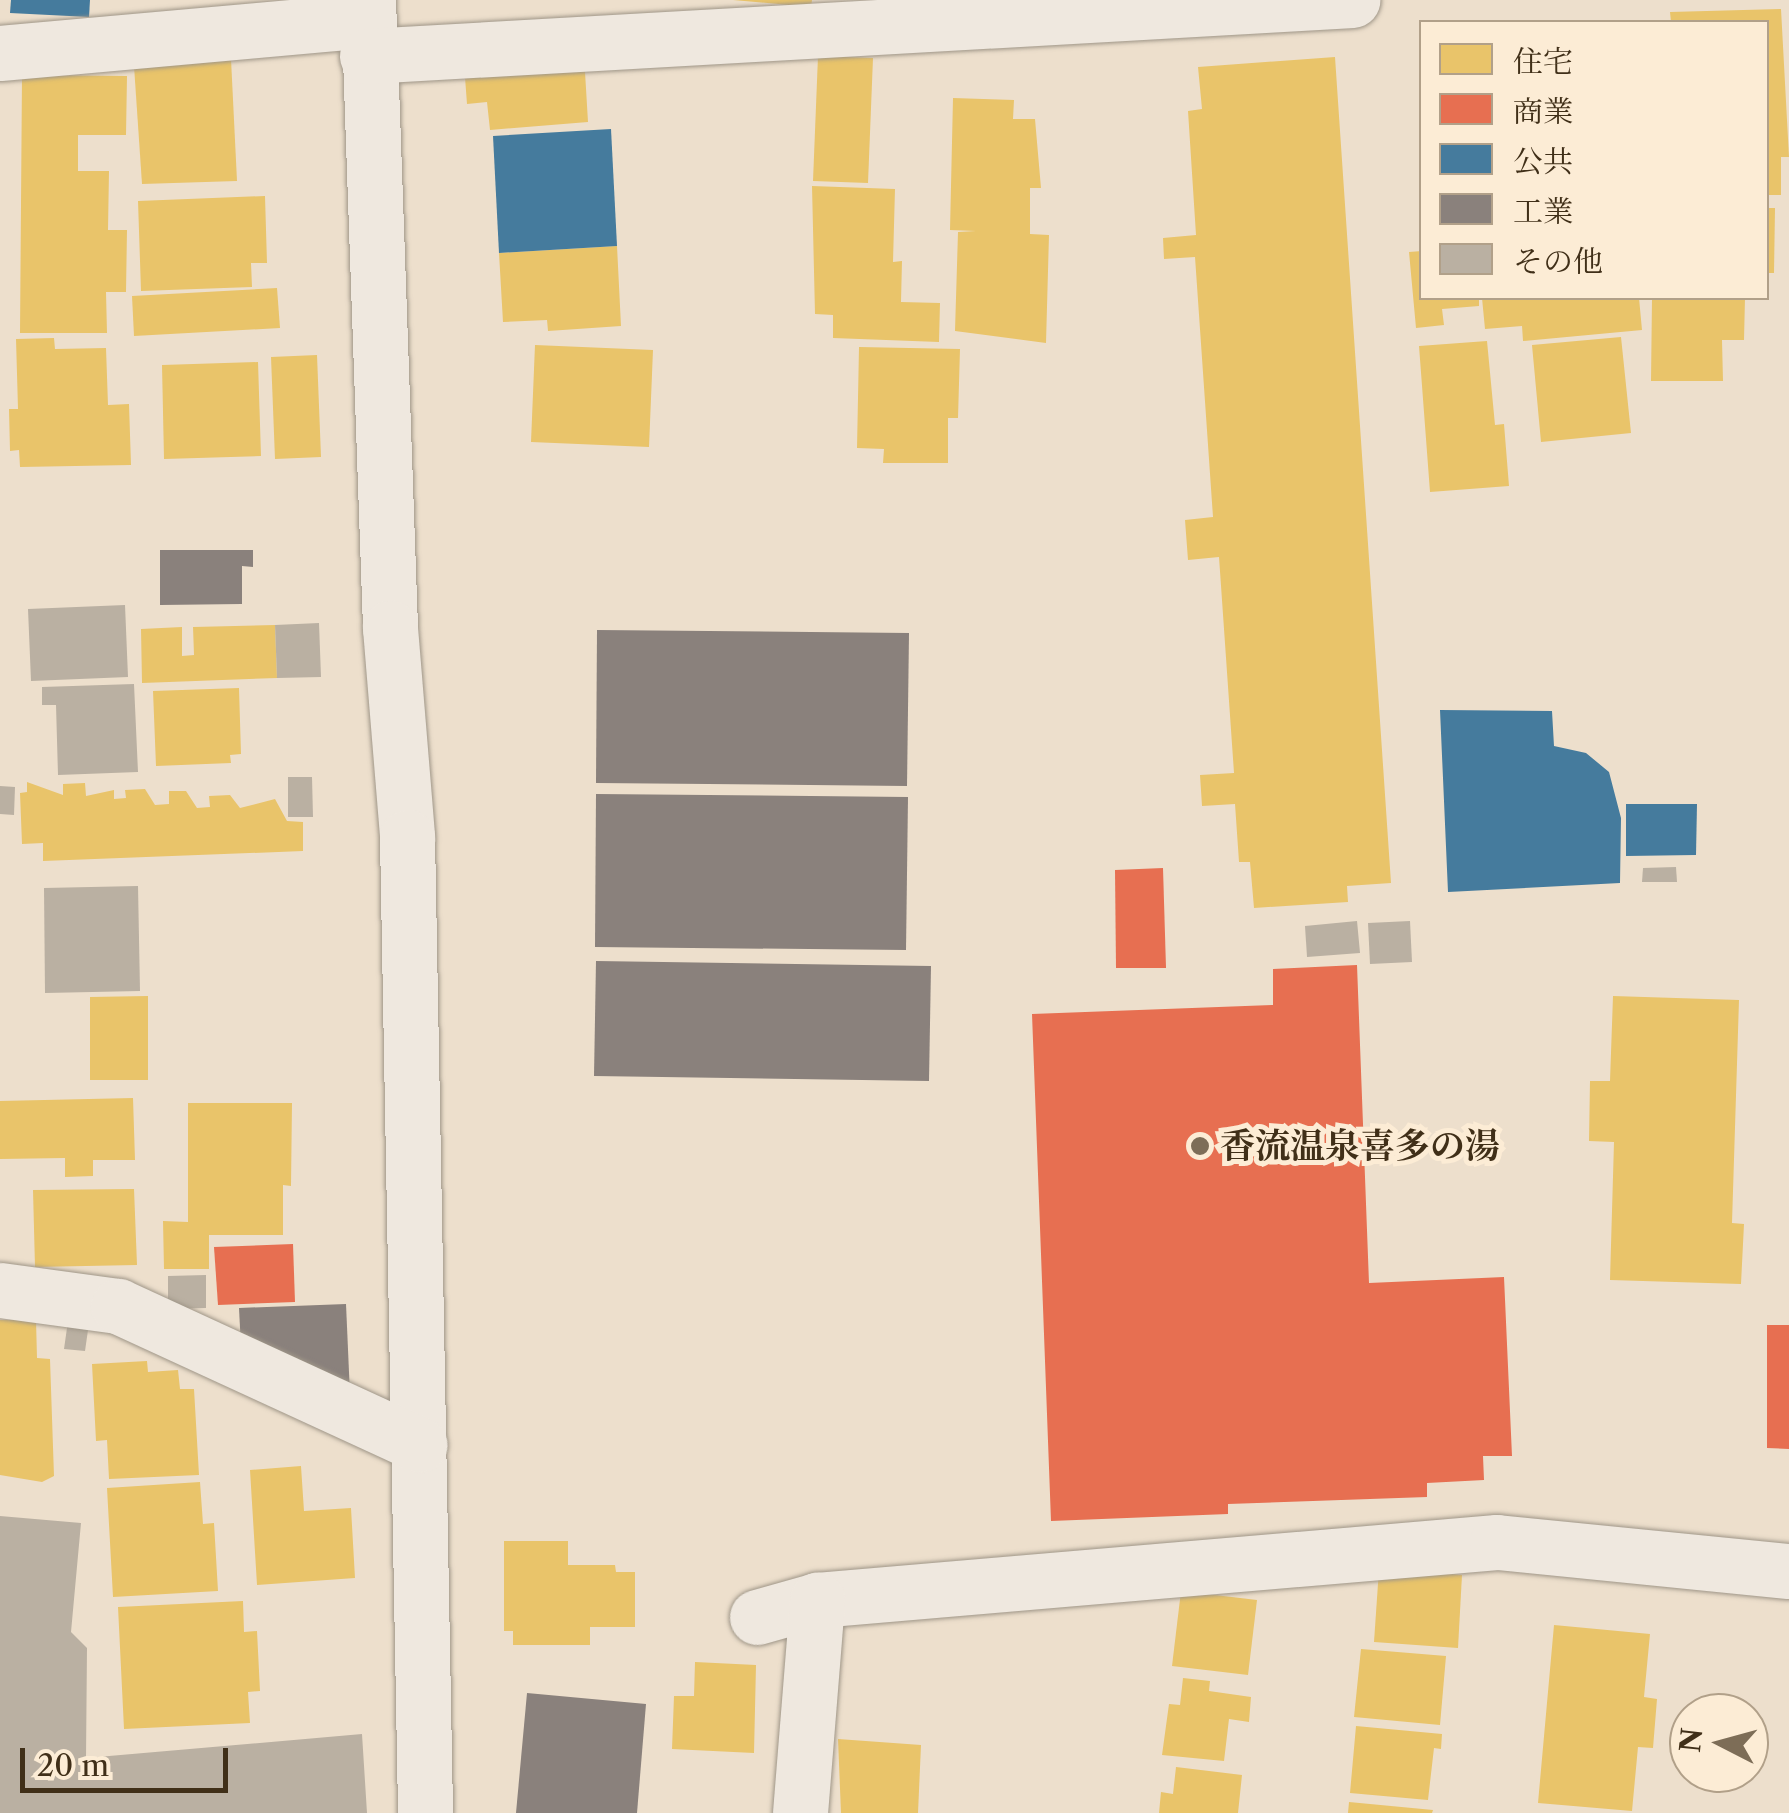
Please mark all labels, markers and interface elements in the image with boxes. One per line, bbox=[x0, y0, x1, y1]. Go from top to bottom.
legend bbox=[1419, 20, 1769, 300]
text: 住宅 bbox=[1513, 43, 1573, 80]
text: 商業 bbox=[1513, 93, 1573, 130]
text: 公共 bbox=[1513, 143, 1573, 180]
text: 工業 bbox=[1513, 193, 1573, 230]
text: その他 bbox=[1513, 243, 1603, 280]
place label: 香流温泉喜多の湯 bbox=[1220, 1125, 1500, 1167]
marker: 香流温泉喜多の湯 bbox=[1189, 1135, 1211, 1157]
north arrow bbox=[1669, 1693, 1769, 1793]
text: N bbox=[1673, 1726, 1709, 1754]
scale bar bbox=[25, 1728, 232, 1790]
text: 20 m bbox=[37, 1747, 109, 1784]

